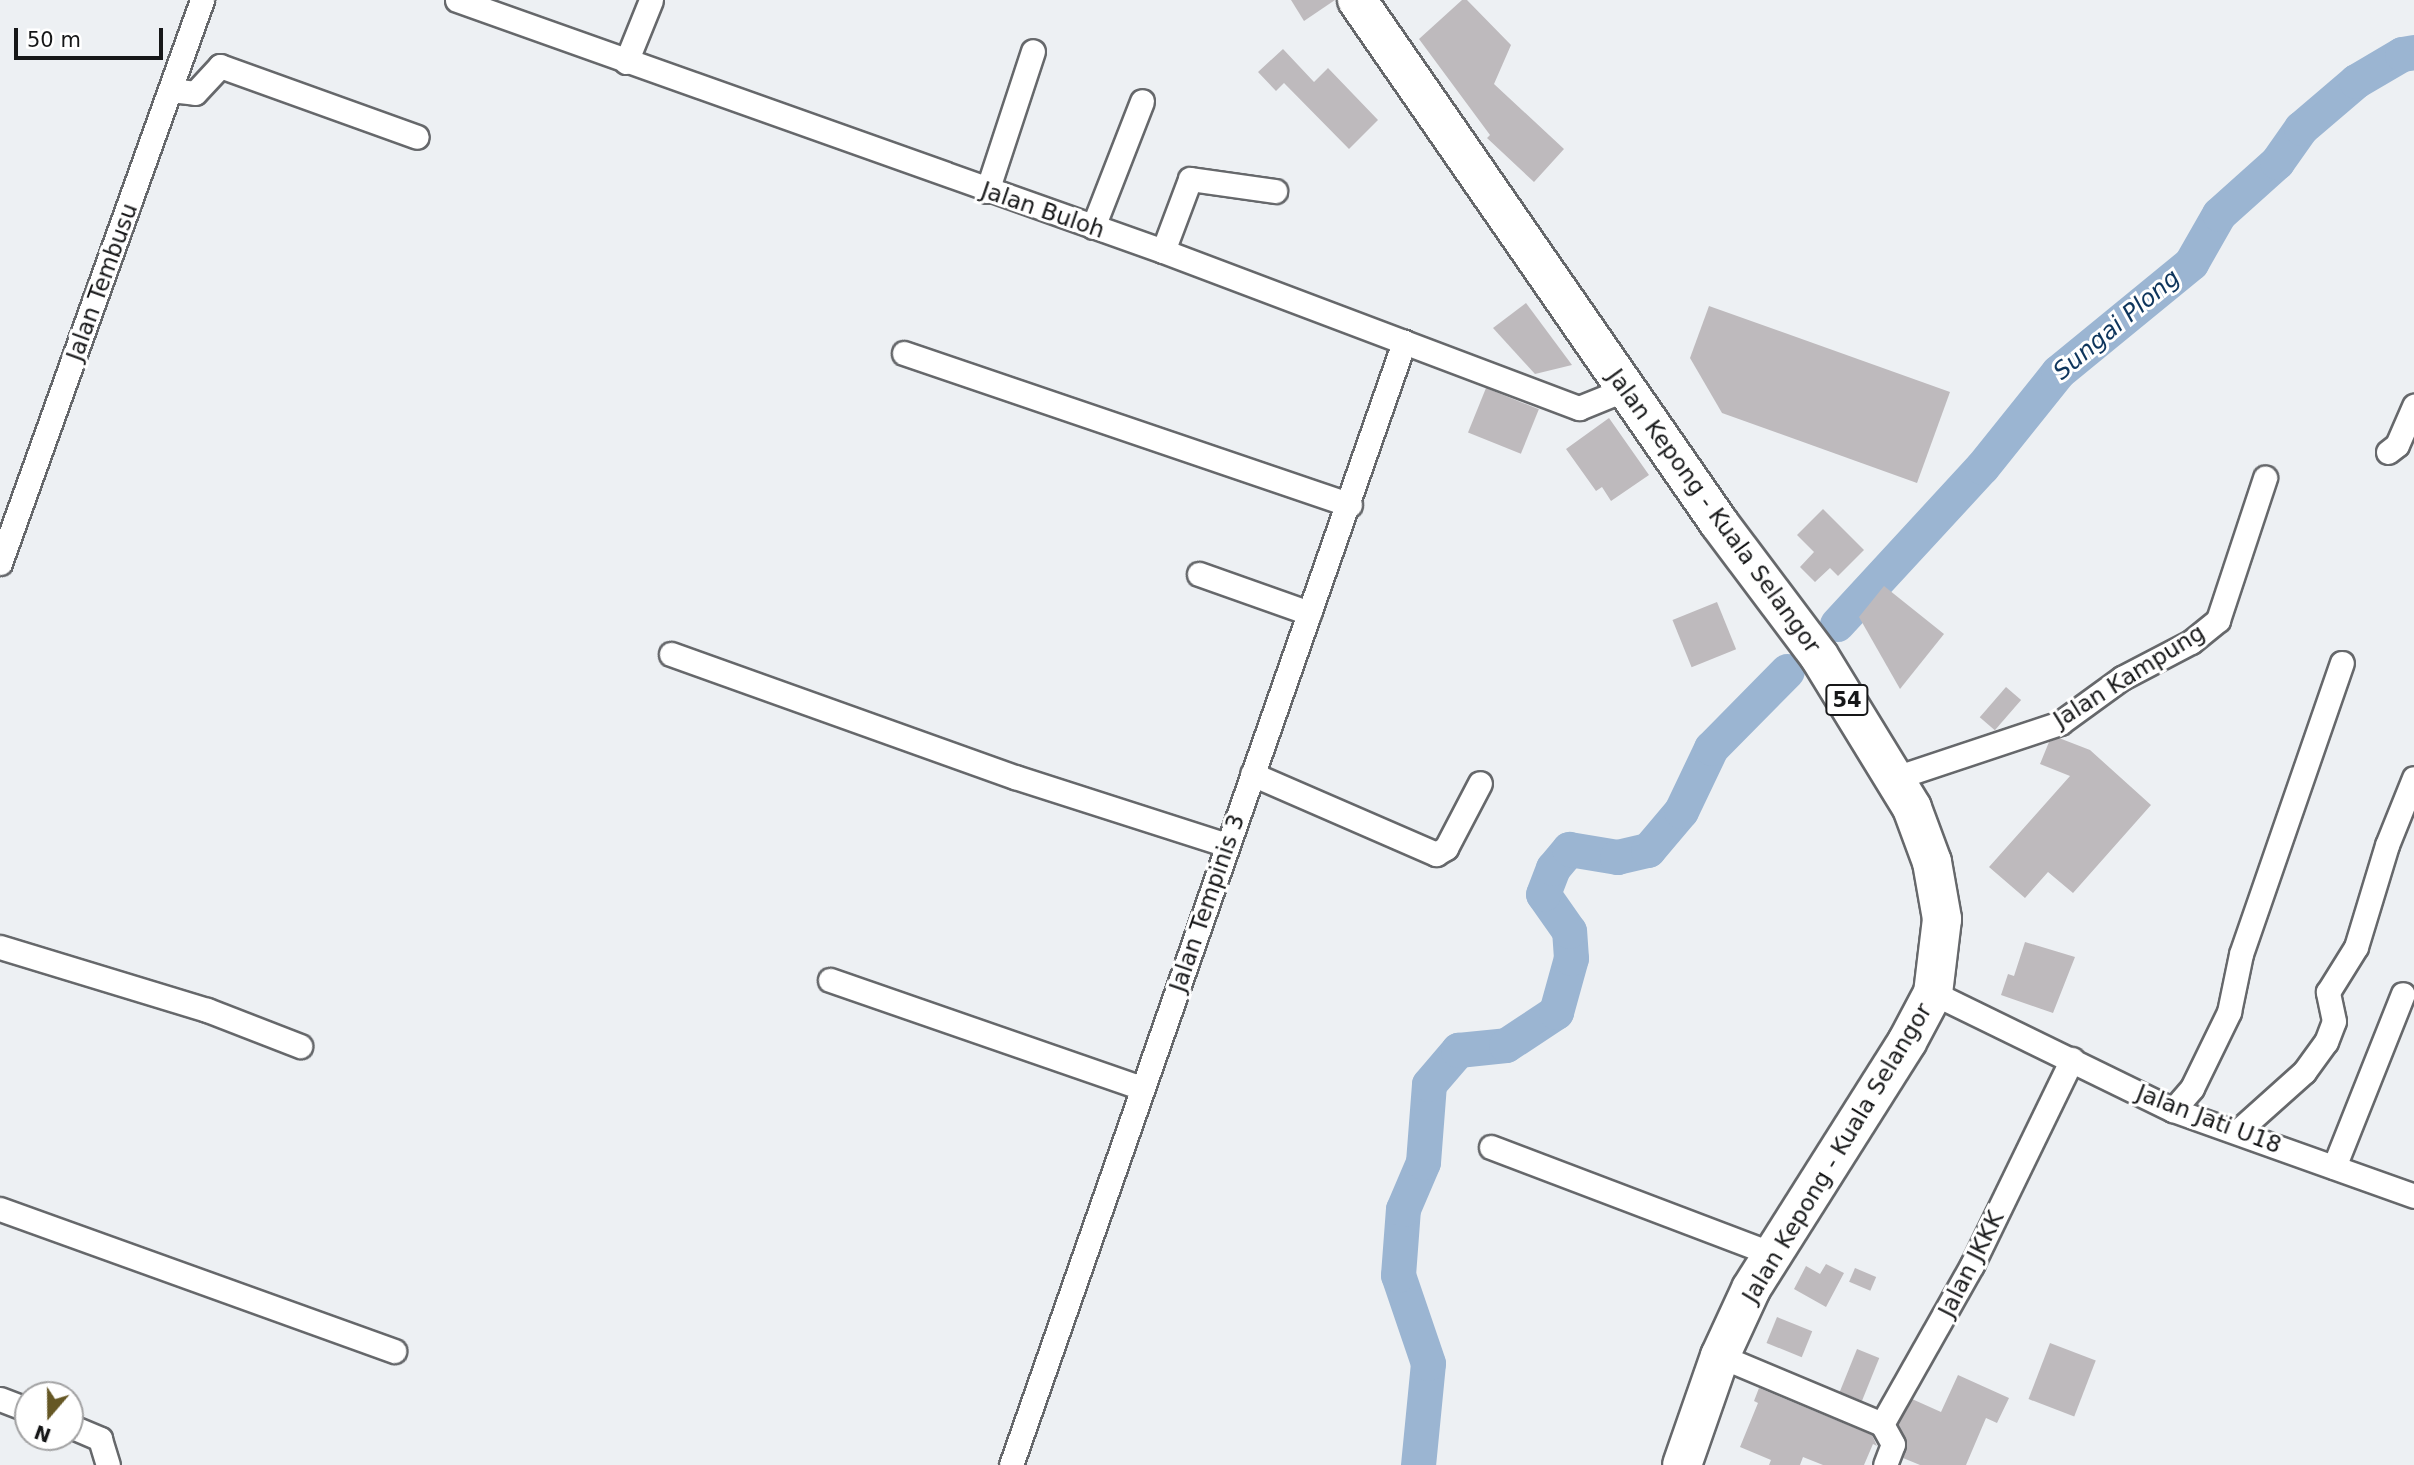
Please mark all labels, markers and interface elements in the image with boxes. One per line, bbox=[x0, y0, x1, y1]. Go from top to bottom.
scale bar bbox=[18, 14, 166, 58]
text: 50 m bbox=[27, 28, 81, 52]
street label: Jalan Buloh bbox=[978, 176, 1108, 244]
street label: Jalan Tembusu bbox=[61, 199, 143, 365]
water label: Sungai Plong bbox=[2048, 264, 2186, 386]
street label: Jalan Kepong - Kuala Selangor bbox=[1602, 364, 1826, 658]
street label: Jalan Kampung bbox=[2048, 619, 2210, 733]
road number: 54 bbox=[1824, 682, 1870, 718]
street label: Jalan Tempinis 3 bbox=[1164, 811, 1250, 995]
street label: Jalan Kepong - Kuala Selangor bbox=[1736, 998, 1938, 1308]
street label: Jalan Jati U18 bbox=[2133, 1079, 2285, 1159]
street label: Jalan JKKK bbox=[1933, 1206, 2009, 1322]
north arrow bbox=[14, 1381, 84, 1451]
text: N bbox=[31, 1421, 54, 1447]

